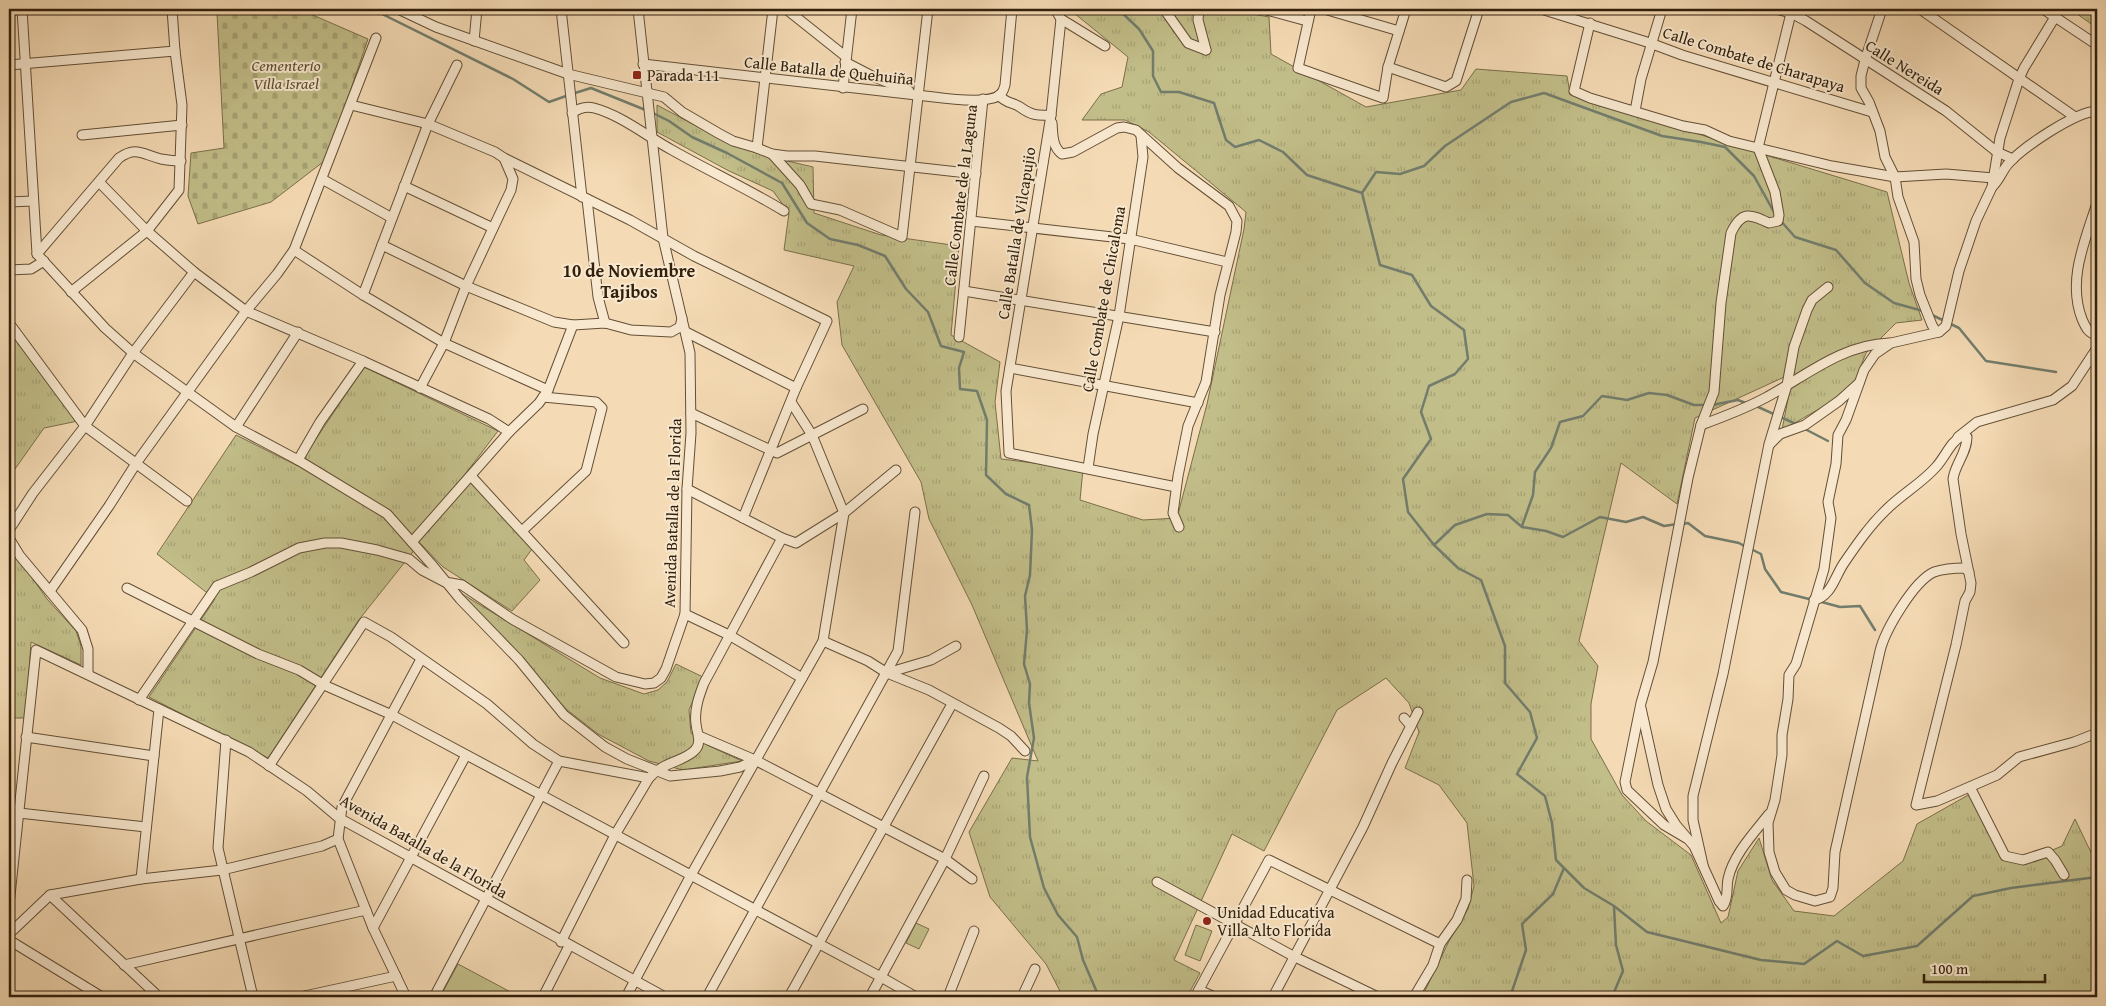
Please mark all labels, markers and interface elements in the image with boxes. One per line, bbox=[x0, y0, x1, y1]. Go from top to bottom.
street label: Calle Combate de Charapaya bbox=[1660, 20, 1848, 98]
street label: Calle Nereida bbox=[1861, 33, 1949, 101]
street label: Calle Batalla de Quehuiña bbox=[743, 49, 915, 91]
park label: Cementerio Villa Israel bbox=[251, 53, 321, 95]
place label: Parada 111 bbox=[647, 63, 720, 87]
marker: Parada 111 bbox=[631, 69, 643, 81]
street label: Calle Combate de la Laguna bbox=[937, 103, 983, 287]
street label: Calle Batalla de Vilcapujio bbox=[991, 145, 1041, 321]
street label: Calle Combate de Chicaloma bbox=[1075, 204, 1131, 394]
district label: 10 de Noviembre Tajibos bbox=[563, 257, 696, 305]
street label: Avenida Batalla de la Florida bbox=[657, 417, 687, 608]
street label: Avenida Batalla de la Florida bbox=[336, 788, 513, 904]
place label: Unidad Educativa Villa Alto Florida bbox=[1217, 900, 1335, 942]
marker: Unidad Educativa Villa Alto Florida bbox=[1201, 915, 1213, 927]
scale bar bbox=[1924, 951, 2045, 983]
text: 100 m bbox=[1931, 958, 1969, 979]

